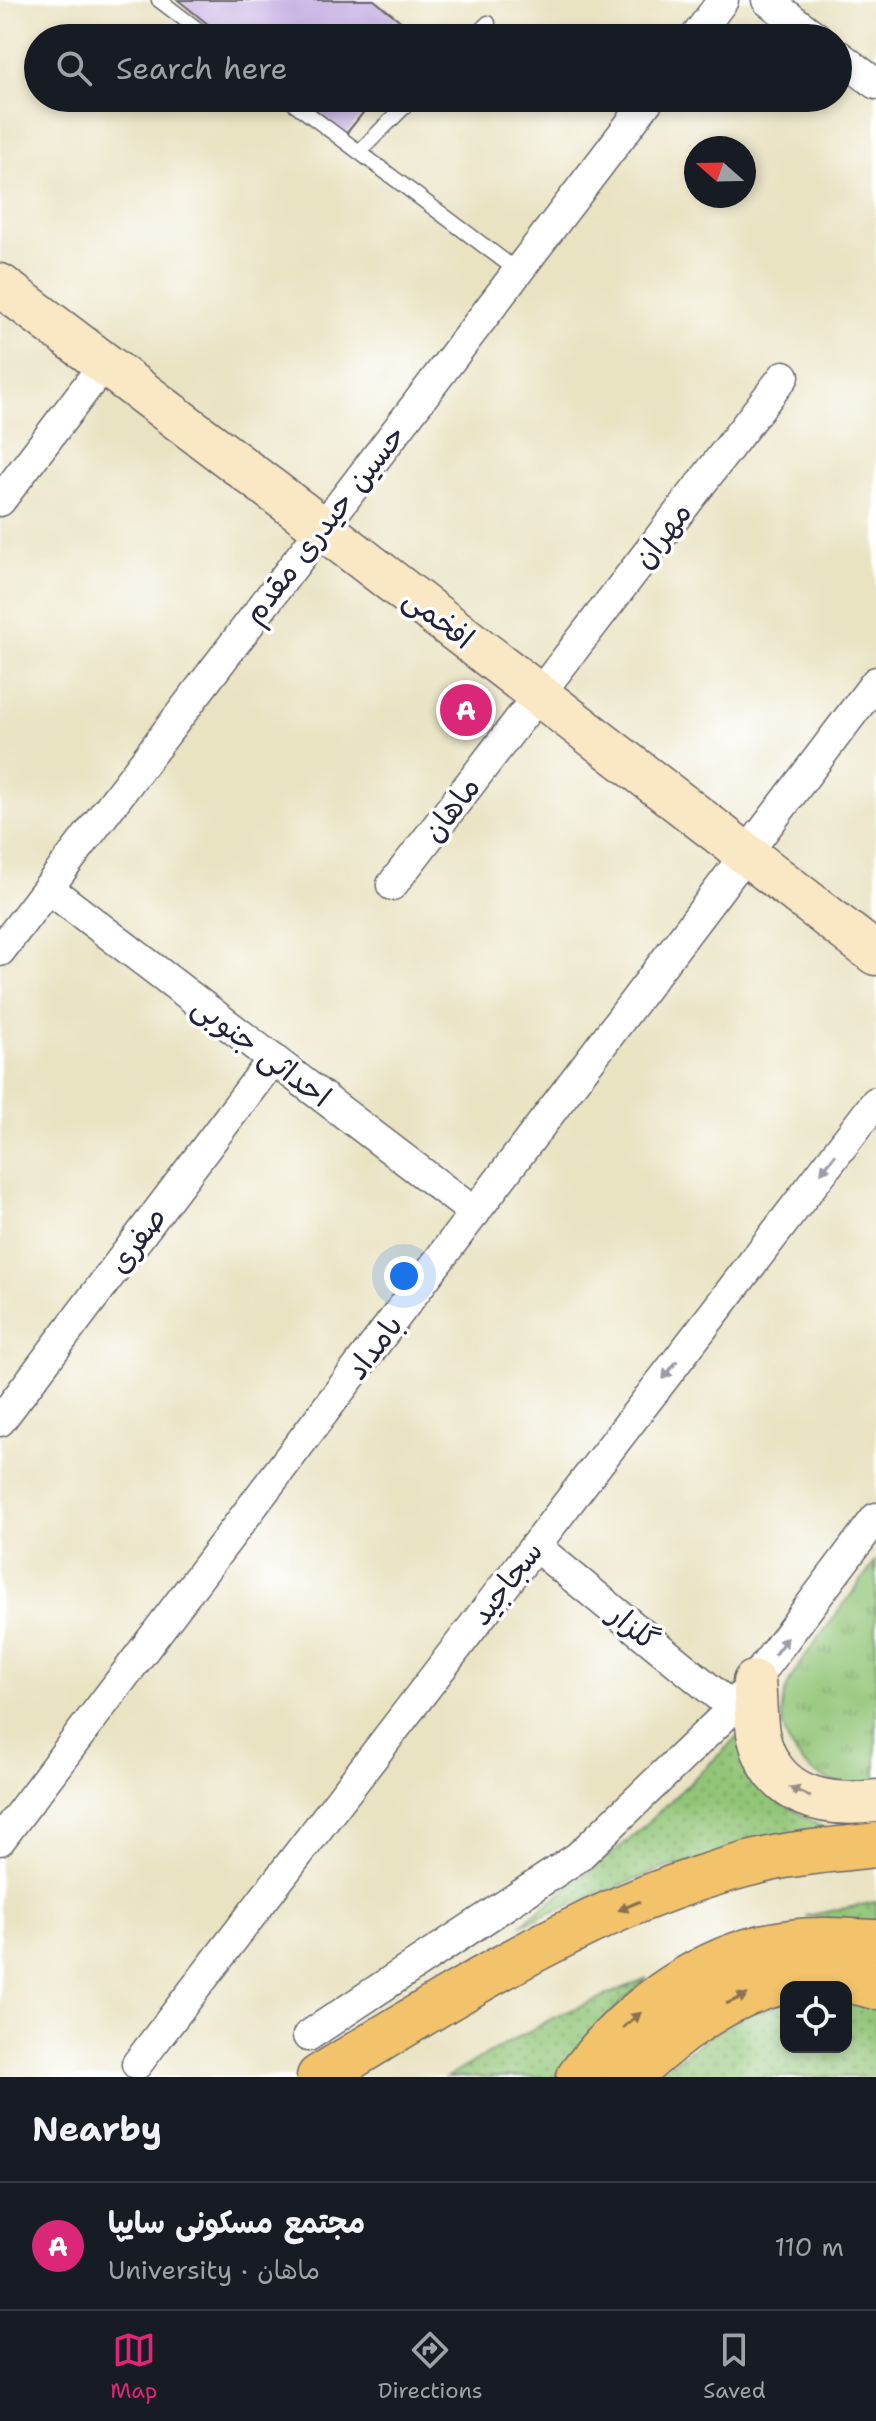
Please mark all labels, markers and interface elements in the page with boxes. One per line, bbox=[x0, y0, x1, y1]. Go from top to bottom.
search box bbox=[24, 24, 852, 112]
icon: search bbox=[52, 46, 96, 90]
text: Search here bbox=[116, 48, 287, 89]
north arrow bbox=[684, 136, 756, 208]
street label: حسین حیدری مقدم bbox=[233, 416, 416, 633]
street label: مهران bbox=[623, 493, 701, 577]
street label: افخمی bbox=[395, 578, 483, 658]
pin: A bbox=[440, 680, 492, 740]
street label: ماهان bbox=[412, 768, 490, 850]
street label: احداثی جنوبی bbox=[184, 985, 340, 1117]
one-way arrow bbox=[821, 1154, 837, 1174]
street label: صفری bbox=[98, 1198, 176, 1282]
your location bbox=[384, 1256, 424, 1296]
street label: بامداد bbox=[336, 1306, 412, 1388]
one-way arrow bbox=[663, 1360, 679, 1380]
street label: سجاجید bbox=[460, 1532, 552, 1634]
street label: گلزار bbox=[598, 1592, 668, 1660]
one-way arrow bbox=[773, 1636, 788, 1657]
one-way arrow bbox=[789, 1785, 812, 1798]
one-way arrow bbox=[617, 1900, 641, 1913]
map controls bbox=[780, 1981, 852, 2053]
button: locate bbox=[780, 1981, 852, 2053]
one-way arrow bbox=[725, 1992, 748, 2005]
one-way arrow bbox=[621, 2012, 641, 2029]
text: Nearby bbox=[32, 2106, 162, 2152]
text: مجتمع مسکونی سایپا bbox=[108, 2202, 365, 2243]
text: A bbox=[48, 2229, 68, 2264]
text: 110 m bbox=[774, 2229, 844, 2264]
text: University · ماهان bbox=[108, 2252, 320, 2287]
tab: Map bbox=[110, 2328, 157, 2405]
tab: Directions bbox=[378, 2328, 483, 2405]
tab: Saved bbox=[703, 2328, 766, 2405]

